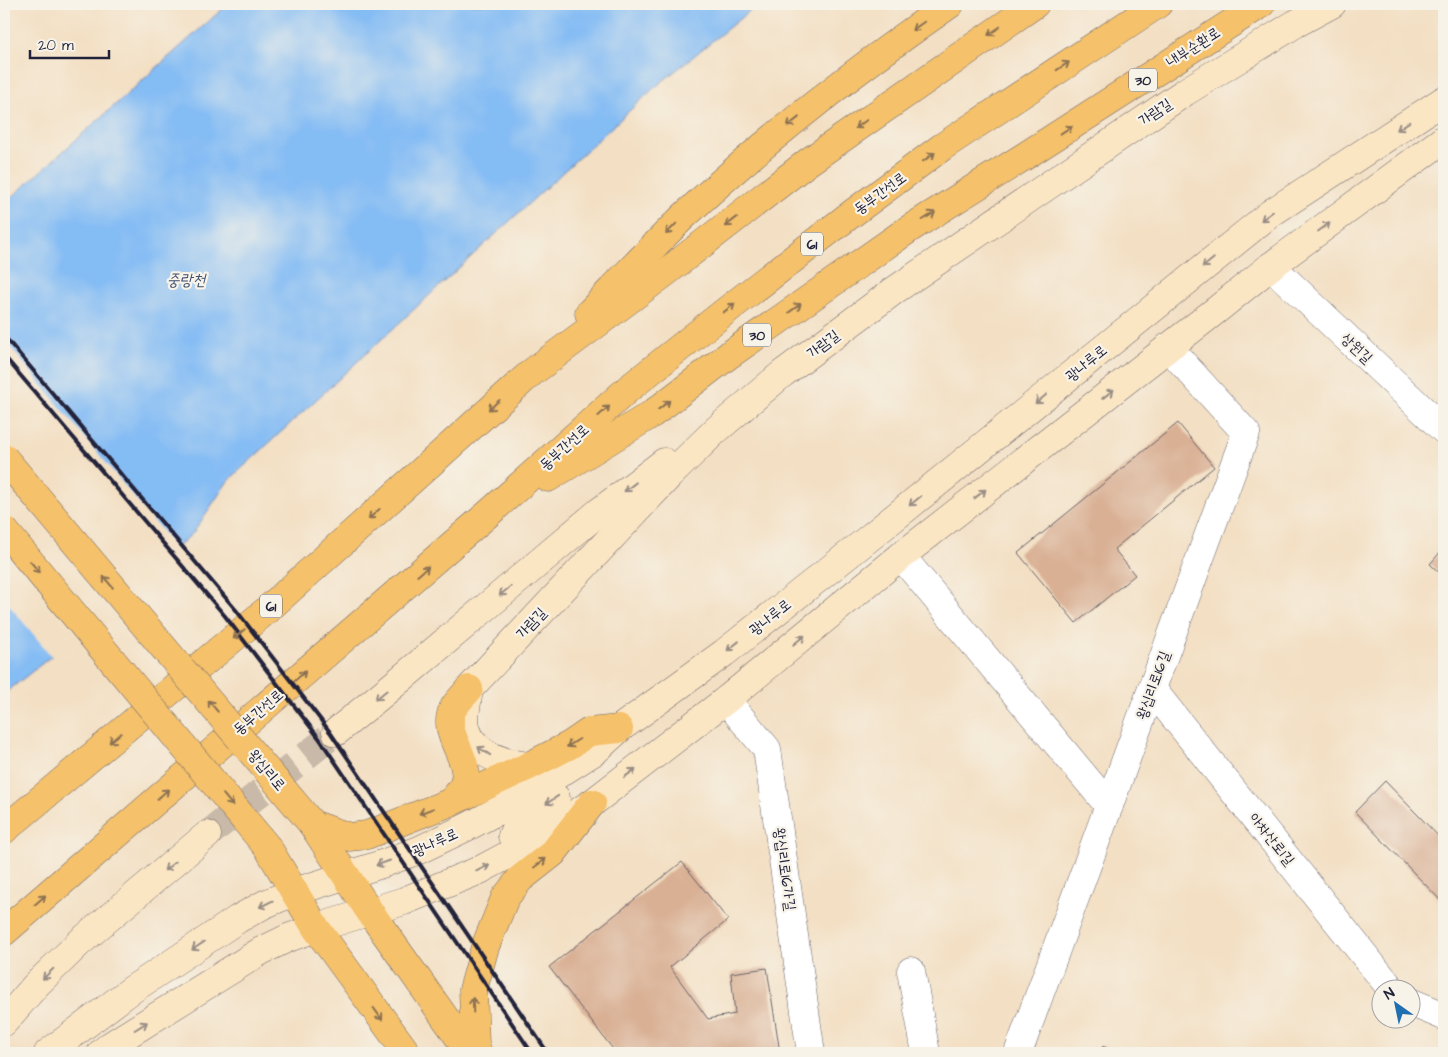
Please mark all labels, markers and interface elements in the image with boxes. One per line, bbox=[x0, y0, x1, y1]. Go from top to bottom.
one-way arrow bbox=[912, 21, 926, 31]
street label: 내부순환로 bbox=[1162, 22, 1224, 73]
one-way arrow bbox=[987, 26, 1001, 36]
scale bar bbox=[30, 28, 109, 60]
text: 20 m bbox=[38, 35, 74, 56]
one-way arrow bbox=[1056, 60, 1070, 71]
road number: 30 bbox=[1129, 68, 1157, 92]
street label: 가람길 bbox=[1134, 94, 1176, 131]
one-way arrow bbox=[787, 117, 800, 128]
one-way arrow bbox=[855, 119, 869, 129]
one-way arrow bbox=[1396, 121, 1410, 131]
one-way arrow bbox=[1059, 125, 1073, 135]
one-way arrow bbox=[922, 152, 936, 162]
street label: 동부간선로 bbox=[850, 167, 911, 220]
one-way arrow bbox=[1261, 210, 1274, 221]
one-way arrow bbox=[922, 211, 936, 222]
one-way arrow bbox=[725, 216, 738, 227]
one-way arrow bbox=[1317, 221, 1330, 232]
one-way arrow bbox=[665, 223, 677, 236]
road number: 61 bbox=[801, 232, 823, 255]
one-way arrow bbox=[1202, 258, 1215, 269]
water label: 중랑천 bbox=[167, 269, 207, 291]
one-way arrow bbox=[722, 302, 735, 313]
one-way arrow bbox=[788, 303, 802, 313]
road number: 30 bbox=[743, 324, 771, 346]
street label: 가람길 bbox=[803, 325, 844, 364]
street label: 상원길 bbox=[1336, 328, 1377, 368]
street label: 광나루로 bbox=[1061, 340, 1112, 387]
one-way arrow bbox=[1101, 389, 1115, 399]
one-way arrow bbox=[1035, 393, 1048, 404]
one-way arrow bbox=[488, 399, 501, 411]
one-way arrow bbox=[657, 400, 671, 410]
one-way arrow bbox=[597, 405, 610, 417]
street label: 동부간선로 bbox=[535, 419, 594, 475]
one-way arrow bbox=[624, 482, 637, 493]
one-way arrow bbox=[973, 489, 986, 500]
one-way arrow bbox=[909, 495, 922, 506]
one-way arrow bbox=[367, 508, 380, 520]
one-way arrow bbox=[29, 561, 40, 574]
one-way arrow bbox=[416, 565, 429, 576]
one-way arrow bbox=[103, 576, 114, 589]
one-way arrow bbox=[499, 585, 512, 597]
road number: 61 bbox=[260, 594, 282, 618]
street label: 광나루로 bbox=[745, 594, 796, 641]
street label: 가람길 bbox=[511, 603, 551, 644]
one-way arrow bbox=[233, 628, 246, 639]
one-way arrow bbox=[792, 634, 805, 645]
one-way arrow bbox=[727, 640, 740, 651]
street label: 왕십리로16길 bbox=[1131, 648, 1176, 722]
one-way arrow bbox=[293, 671, 306, 682]
street label: 동부간선로 bbox=[229, 685, 288, 740]
one-way arrow bbox=[375, 690, 388, 701]
one-way arrow bbox=[207, 700, 219, 713]
one-way arrow bbox=[108, 732, 121, 743]
one-way arrow bbox=[567, 738, 581, 748]
street label: 왕십리로 bbox=[243, 745, 290, 796]
one-way arrow bbox=[477, 745, 491, 756]
one-way arrow bbox=[623, 768, 636, 779]
one-way arrow bbox=[157, 788, 170, 800]
one-way arrow bbox=[223, 793, 234, 806]
one-way arrow bbox=[545, 795, 559, 805]
one-way arrow bbox=[419, 807, 434, 817]
street label: 아차산로1길 bbox=[1244, 809, 1299, 870]
street label: 광나루로 bbox=[409, 823, 462, 862]
street label: 왕십리로16가길 bbox=[768, 826, 801, 912]
one-way arrow bbox=[533, 858, 547, 868]
one-way arrow bbox=[376, 859, 391, 868]
one-way arrow bbox=[163, 861, 176, 872]
one-way arrow bbox=[475, 862, 490, 872]
one-way arrow bbox=[34, 894, 47, 906]
one-way arrow bbox=[259, 900, 274, 909]
one-way arrow bbox=[191, 941, 205, 951]
one-way arrow bbox=[42, 967, 54, 980]
north arrow bbox=[1370, 980, 1420, 1030]
text: N bbox=[1380, 983, 1399, 1005]
one-way arrow bbox=[469, 997, 478, 1013]
one-way arrow bbox=[373, 1006, 383, 1020]
one-way arrow bbox=[134, 1021, 148, 1031]

